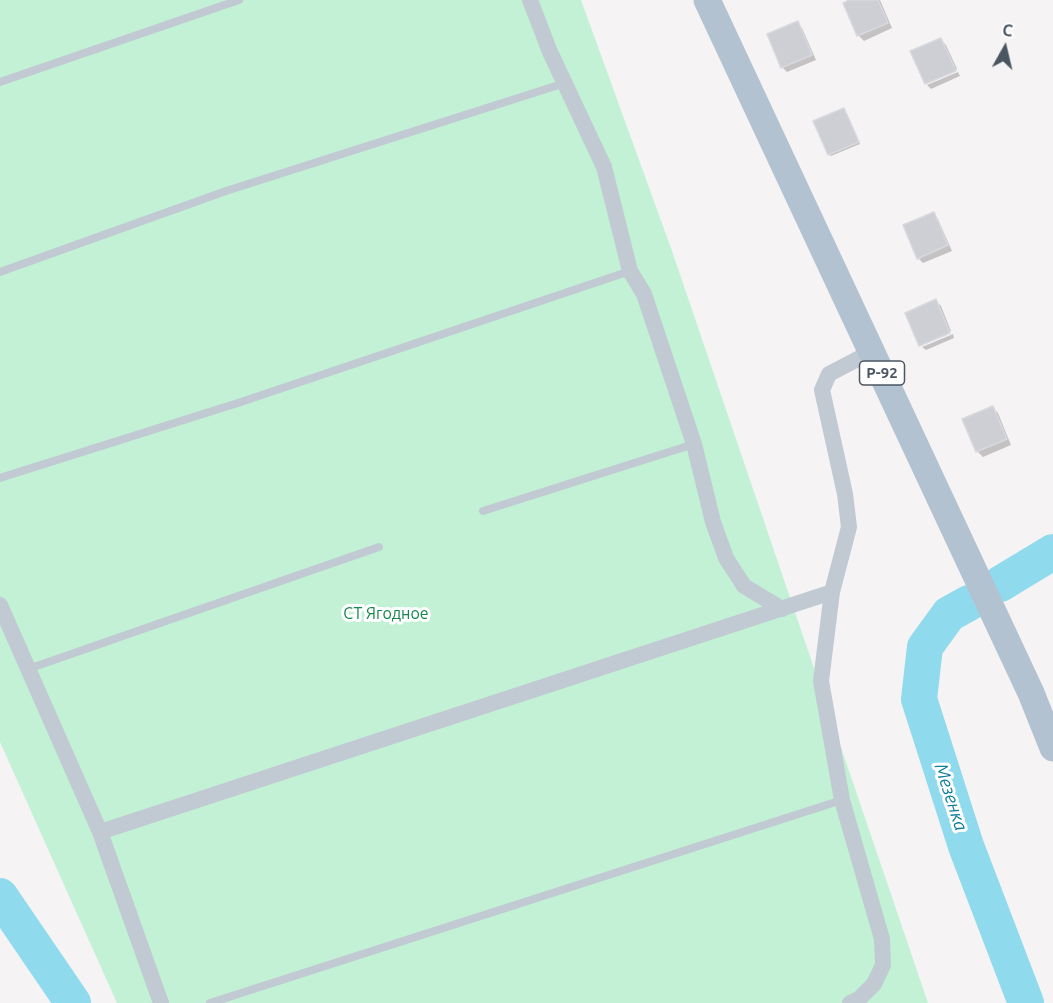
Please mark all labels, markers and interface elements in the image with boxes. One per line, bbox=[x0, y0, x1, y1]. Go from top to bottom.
north arrow bbox=[975, 18, 1035, 78]
text: С bbox=[1001, 21, 1014, 40]
road number: Р-92 bbox=[860, 361, 904, 385]
park label: СТ Ягодное bbox=[343, 604, 429, 624]
water label: Мезенка bbox=[930, 761, 972, 833]

